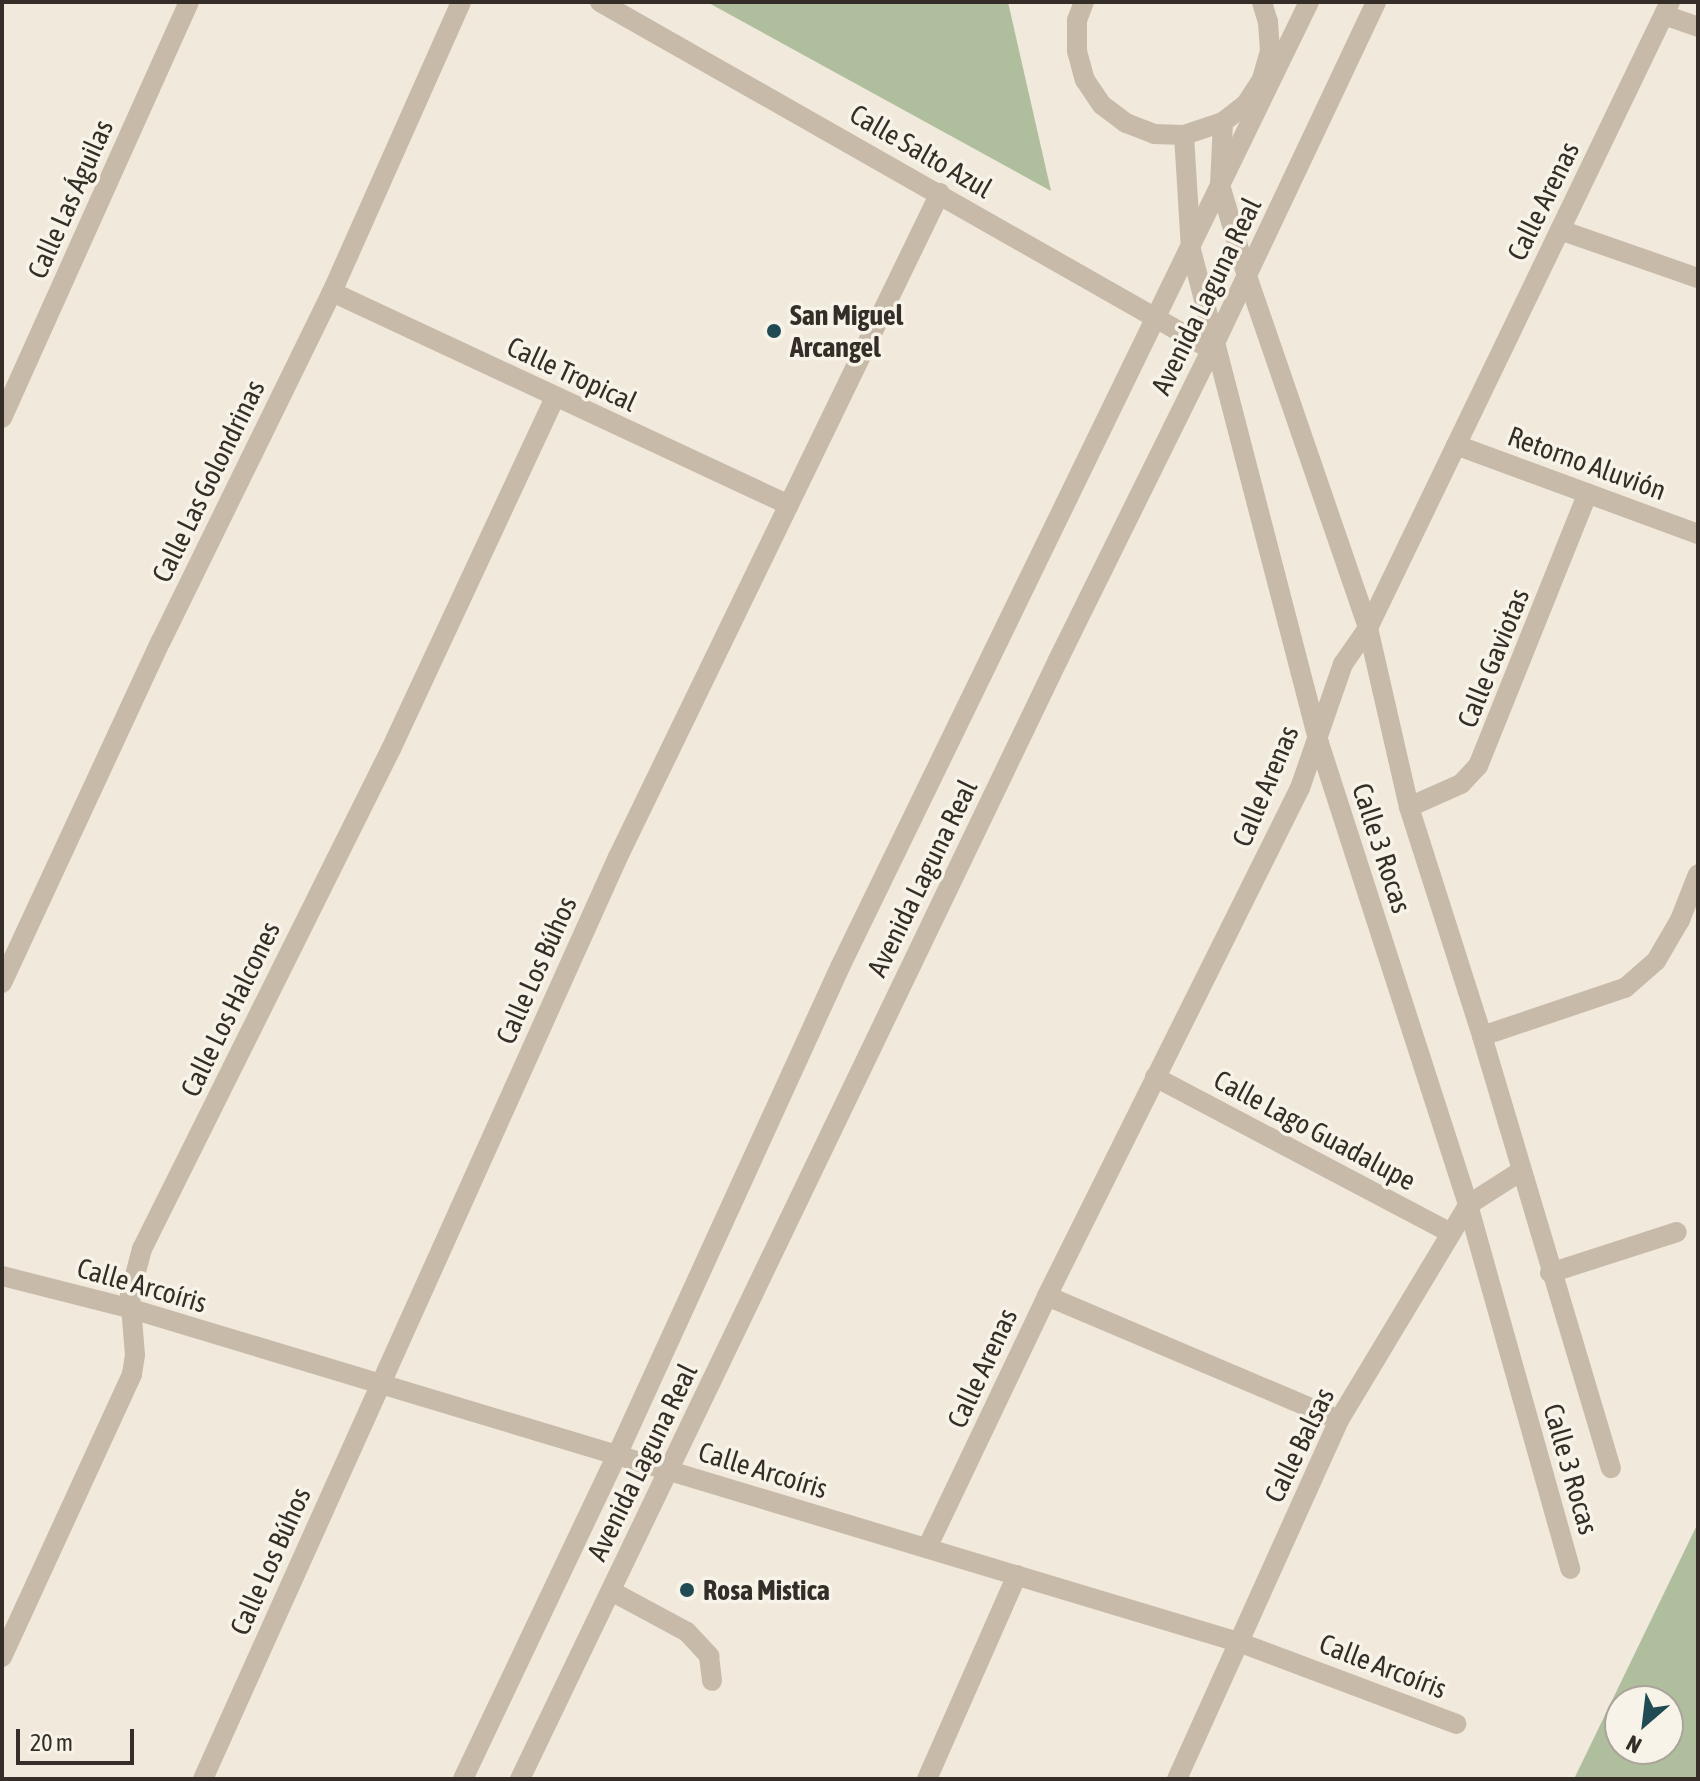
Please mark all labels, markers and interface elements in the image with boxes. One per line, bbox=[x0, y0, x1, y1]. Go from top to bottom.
street label: Calle Salto Azul bbox=[844, 97, 998, 205]
street label: Calle Las Águilas bbox=[20, 114, 120, 284]
street label: Calle Arenas bbox=[1500, 136, 1586, 266]
street label: Avenida Laguna Real bbox=[1144, 192, 1268, 400]
place label: San Miguel Arcangel bbox=[790, 298, 903, 364]
marker: San Miguel Arcangel bbox=[765, 322, 783, 340]
street label: Calle Tropical bbox=[502, 329, 642, 419]
street label: Calle Las Golondrinas bbox=[145, 374, 271, 588]
street label: Retorno Aluvión bbox=[1503, 419, 1671, 507]
street label: Calle Gaviotas bbox=[1450, 584, 1536, 732]
street label: Calle Arenas bbox=[1225, 721, 1305, 851]
street label: Avenida Laguna Real bbox=[860, 774, 984, 982]
street label: Calle 3 Rocas bbox=[1345, 779, 1419, 917]
street label: Calle Los Búhos bbox=[489, 891, 583, 1049]
street label: Calle Los Halcones bbox=[173, 916, 287, 1102]
street label: Calle Lago Guadalupe bbox=[1208, 1063, 1422, 1197]
street label: Calle Arcoíris bbox=[73, 1250, 211, 1320]
street label: Calle Arenas bbox=[940, 1303, 1024, 1433]
street label: Avenida Laguna Real bbox=[580, 1358, 704, 1566]
street label: Calle Balsas bbox=[1257, 1382, 1341, 1508]
street label: Calle 3 Rocas bbox=[1536, 1400, 1606, 1538]
street label: Calle Arcoíris bbox=[694, 1434, 832, 1506]
street label: Calle Los Búhos bbox=[223, 1482, 317, 1640]
place label: Rosa Mistica bbox=[703, 1573, 830, 1607]
marker: Rosa Mistica bbox=[678, 1581, 696, 1599]
street label: Calle Arcoíris bbox=[1315, 1626, 1451, 1706]
north arrow bbox=[1604, 1685, 1684, 1765]
scale bar bbox=[20, 1713, 138, 1763]
text: 20 m bbox=[30, 1729, 73, 1756]
text: N bbox=[1622, 1730, 1646, 1759]

